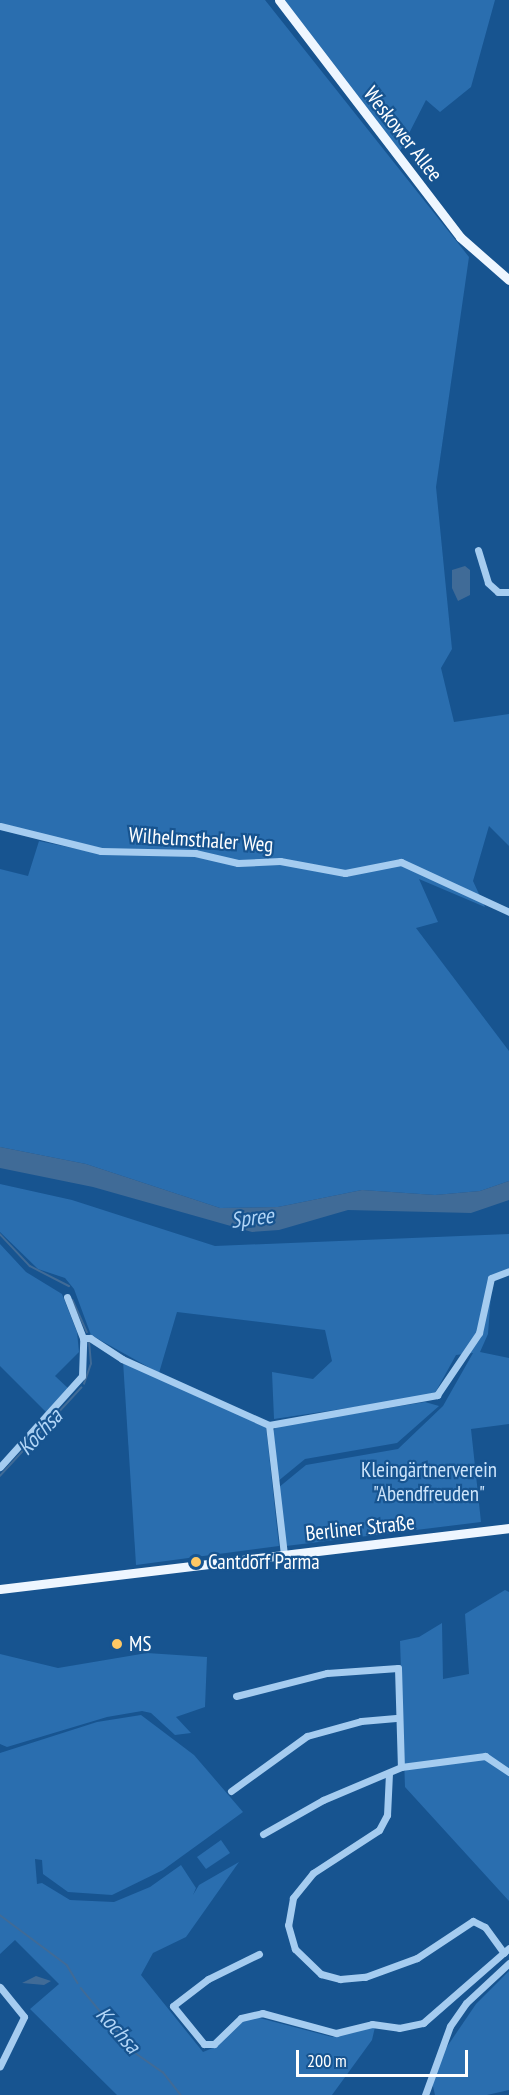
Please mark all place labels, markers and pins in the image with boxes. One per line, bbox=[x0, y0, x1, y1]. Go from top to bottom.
place label: Cantdorf Parma bbox=[208, 1549, 320, 1575]
marker: Cantdorf Parma bbox=[189, 1555, 203, 1569]
place label: MS bbox=[129, 1631, 151, 1657]
marker: MS bbox=[110, 1637, 124, 1651]

